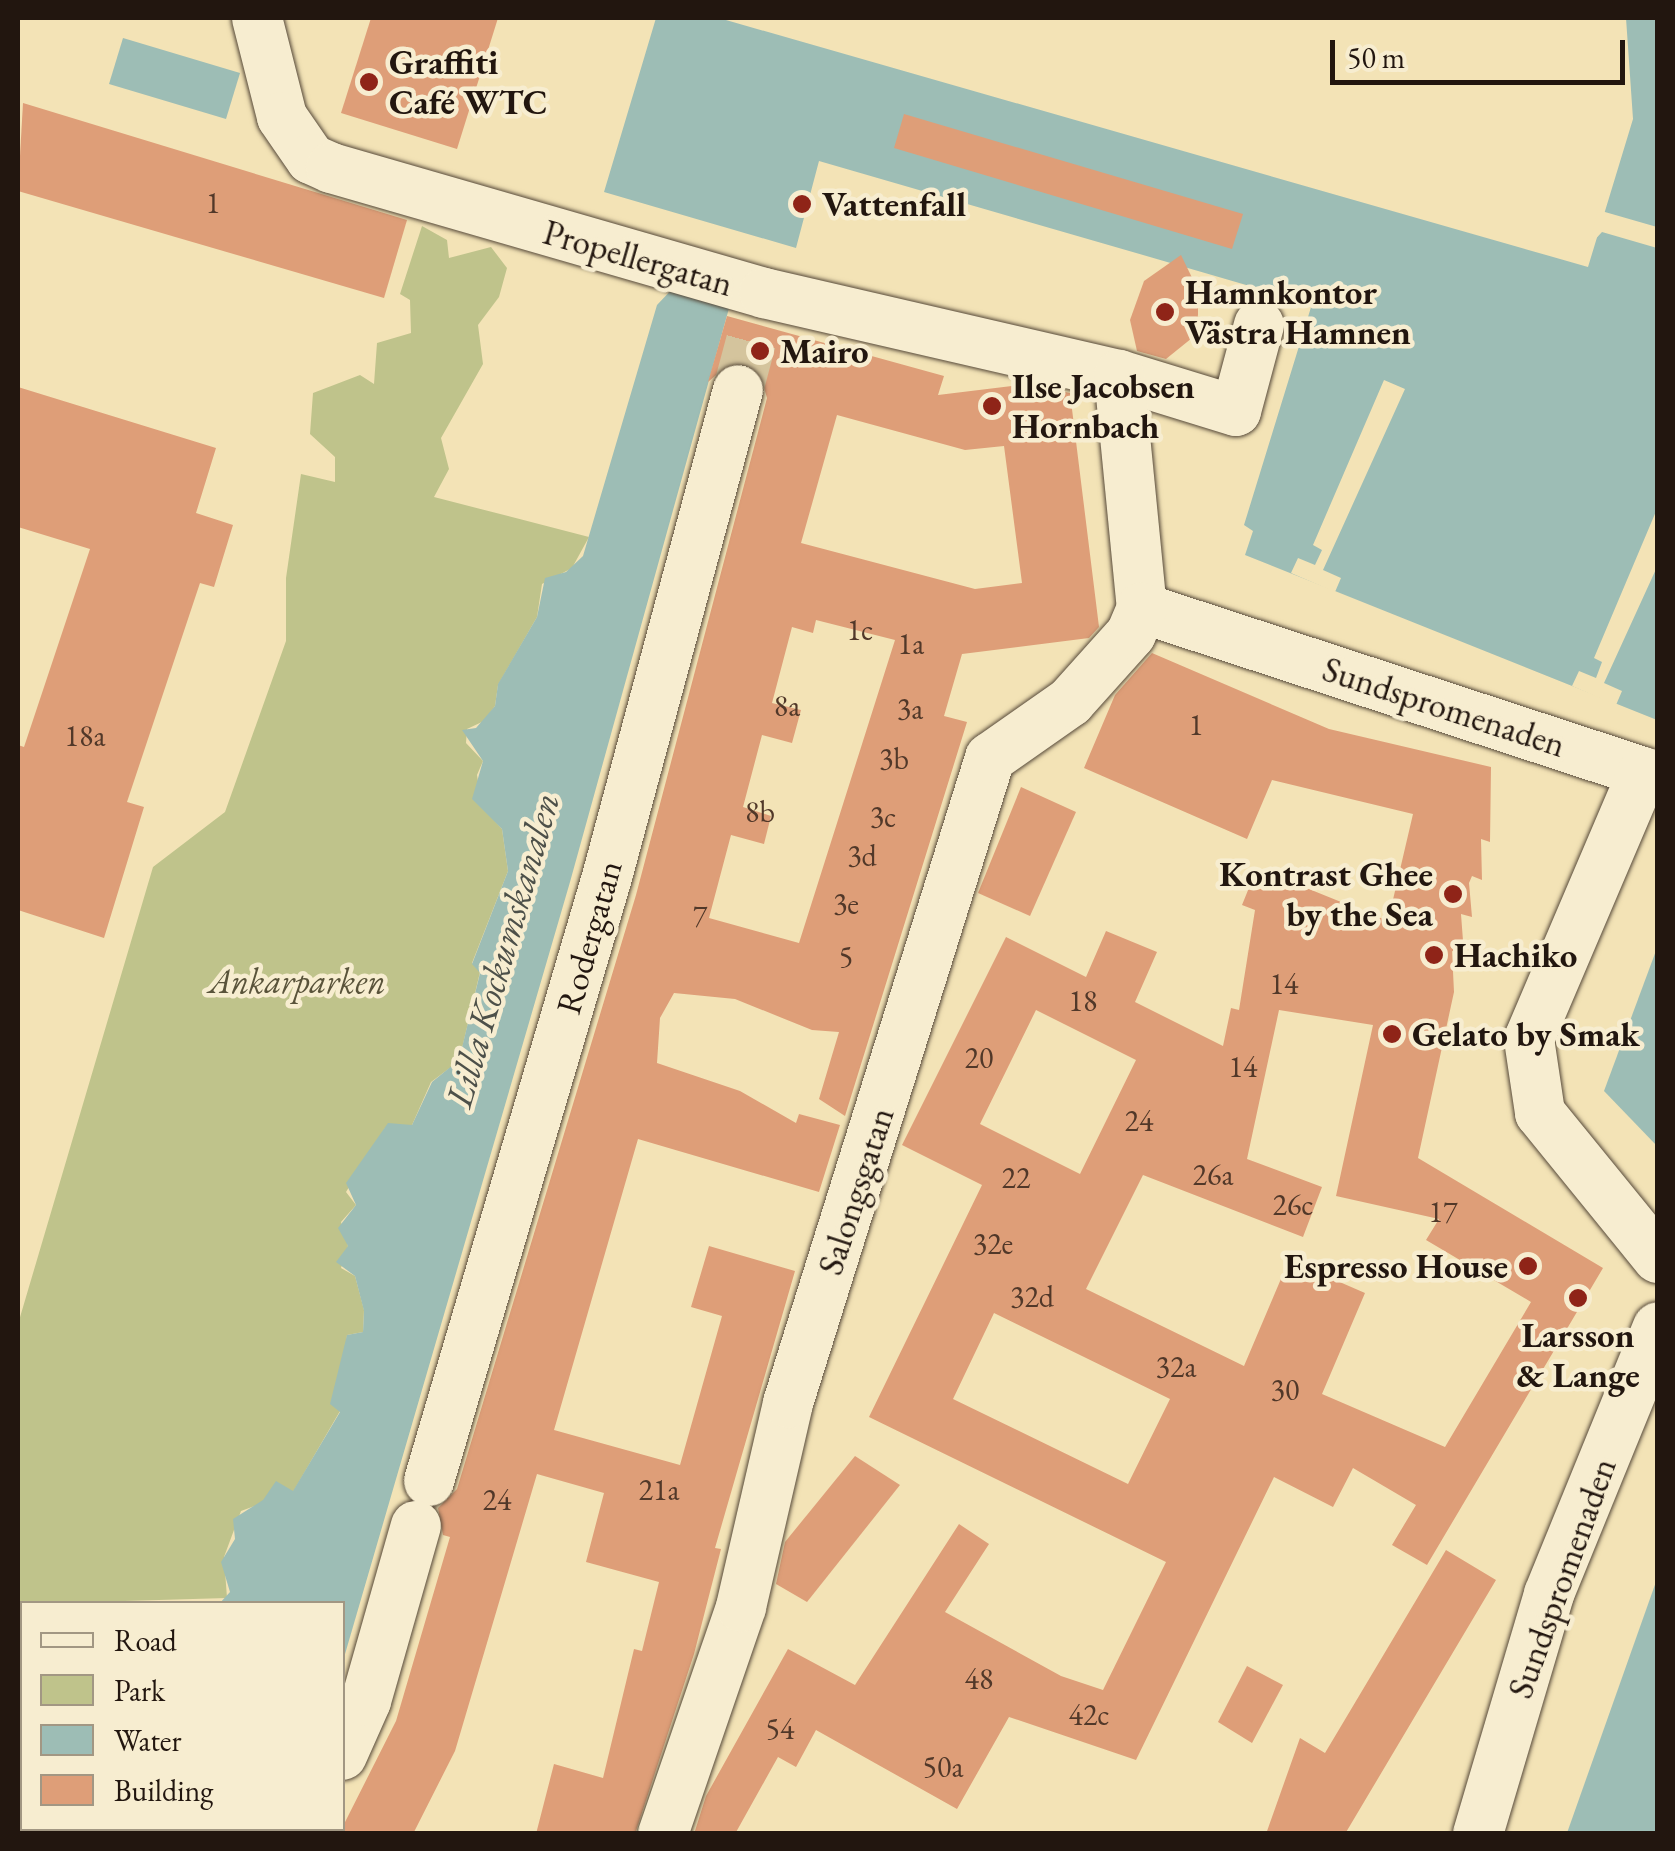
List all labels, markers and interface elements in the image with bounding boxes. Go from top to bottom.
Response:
scale bar [1335,20,1630,82]
text: 50 m [1347,38,1405,77]
place label: Graffiti Café WTC [389,41,547,123]
marker: Graffiti Café WTC [358,71,380,93]
place label: Vattenfall [822,183,966,225]
house number: 1 [206,185,220,221]
marker: Vattenfall [791,193,813,215]
street label: Propellergatan [539,211,737,305]
place label: Hamnkontor Västra Hamnen [1185,271,1411,353]
marker: Hamnkontor Västra Hamnen [1154,301,1176,323]
place label: Mairo [780,330,869,372]
marker: Mairo [749,340,771,362]
place label: Ilse Jacobsen Hornbach [1012,365,1195,447]
marker: Ilse Jacobsen Hornbach [981,395,1003,417]
house number: 1c [847,612,873,648]
house number: 1a [898,626,924,662]
street label: Sundspromenaden [1317,648,1571,766]
house number: 8a [774,688,800,724]
house number: 3a [897,691,923,727]
house number: 1 [1189,707,1203,743]
house number: 18a [65,718,105,754]
house number: 3b [879,741,909,777]
water label: Lilla Kockumskanalen [435,788,569,1112]
house number: 8b [745,794,775,830]
house number: 3c [870,799,896,835]
house number: 3d [847,838,877,874]
place label: Kontrast Ghee by the Sea [1219,853,1433,935]
street label: Rodergatan [547,855,631,1019]
marker: Kontrast Ghee by the Sea [1442,883,1464,905]
house number: 3e [833,886,859,922]
house number: 7 [693,898,707,934]
place label: Hachiko [1454,934,1577,976]
house number: 5 [839,939,853,975]
marker: Hachiko [1423,944,1445,966]
park label: Ankarparken [208,960,386,1002]
house number: 14 [1270,966,1298,1002]
house number: 18 [1069,983,1097,1019]
place label: Gelato by Smak [1412,1013,1640,1055]
marker: Gelato by Smak [1381,1023,1403,1045]
house number: 20 [965,1040,993,1076]
house number: 14 [1229,1049,1257,1085]
street label: Salongsgatan [809,1102,903,1280]
house number: 24 [1125,1103,1153,1139]
house number: 26a [1193,1157,1233,1193]
house number: 22 [1002,1160,1030,1196]
house number: 26c [1272,1187,1314,1223]
house number: 17 [1429,1194,1457,1230]
house number: 32e [973,1226,1013,1262]
place label: Espresso House [1284,1245,1508,1287]
marker: Espresso House [1517,1255,1539,1277]
house number: 32d [1010,1279,1054,1315]
marker: Larsson & Lange [1567,1287,1589,1309]
place label: Larsson & Lange [1516,1314,1640,1396]
house number: 32a [1156,1349,1196,1385]
house number: 30 [1271,1372,1299,1408]
street label: Sundspromenaden [1499,1452,1625,1704]
house number: 21a [639,1472,679,1508]
house number: 24 [483,1482,511,1518]
legend [20,1601,345,1831]
text: Road [114,1621,177,1660]
house number: 48 [965,1661,993,1697]
text: Park [114,1671,165,1710]
house number: 42c [1068,1697,1110,1733]
house number: 54 [766,1711,794,1747]
text: Water [114,1721,182,1760]
house number: 50a [923,1749,963,1785]
text: Building [114,1771,213,1810]

